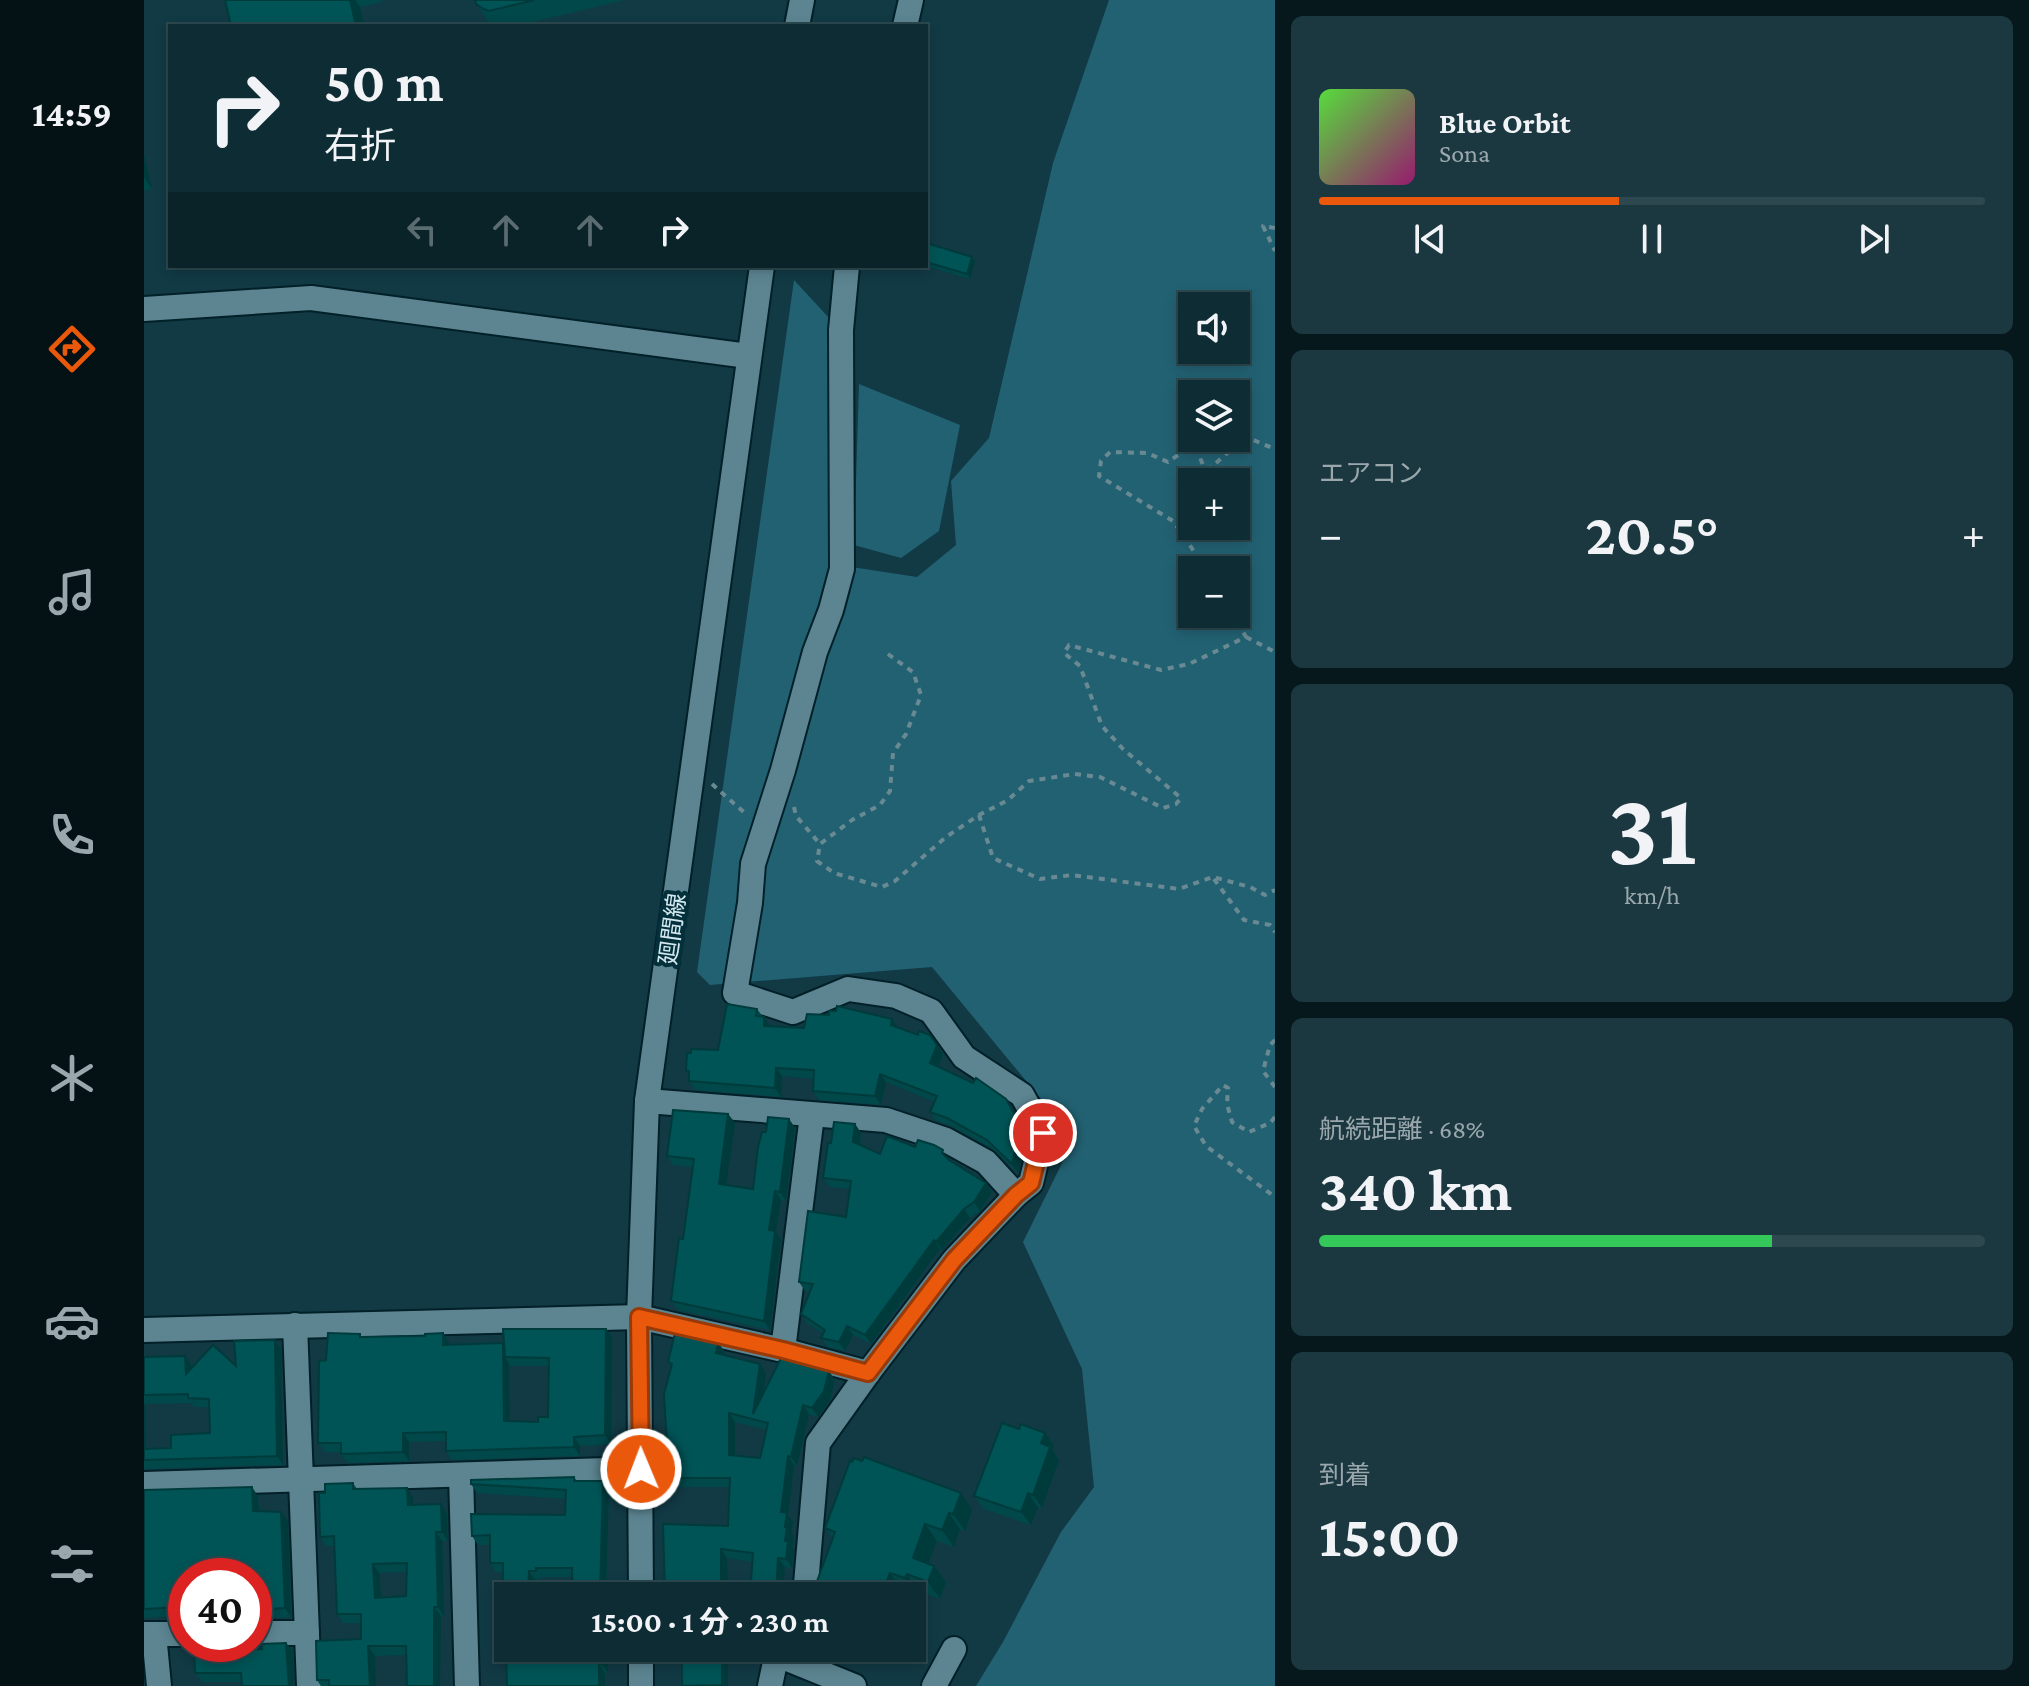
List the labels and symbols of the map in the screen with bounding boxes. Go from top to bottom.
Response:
street label: 廻間線 [654,891,690,967]
pin [1009,1099,1077,1167]
position arrow [599,1427,683,1511]
speed limit sign: 40 [168,1558,272,1662]

